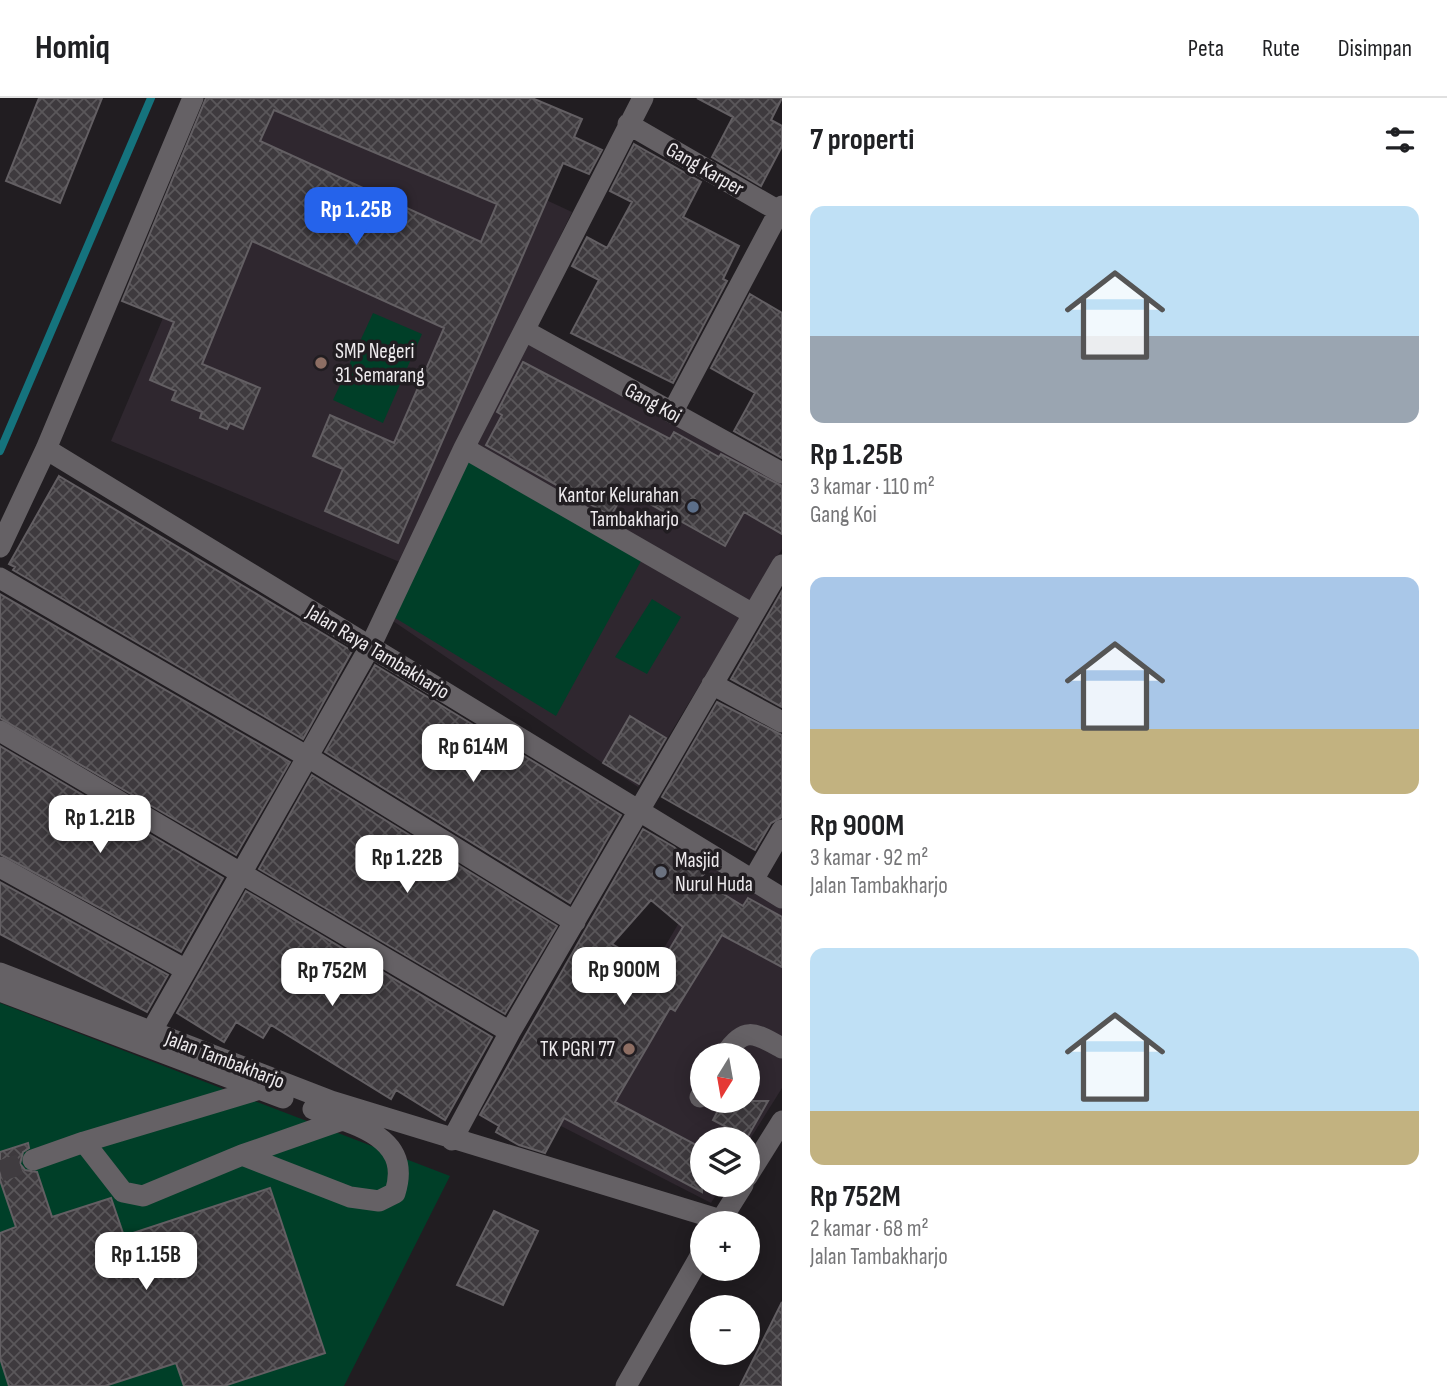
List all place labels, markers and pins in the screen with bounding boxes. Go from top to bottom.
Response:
pin: Rp 1.25B [284,188,428,247]
place label: SMP Negeri 31 Semarang [335,339,425,388]
marker: SMP Negeri 31 Semarang [313,355,329,371]
place label: Kantor Kelurahan Tambakharjo [558,483,679,532]
marker: Kantor Kelurahan Tambakharjo [685,499,701,515]
pin: Rp 614M [408,724,538,784]
pin: Rp 1.21B [28,796,172,855]
pin: Rp 1.22B [335,836,479,895]
place label: Masjid Nurul Huda [675,848,753,897]
marker: Masjid Nurul Huda [653,864,669,880]
pin: Rp 752M [267,948,397,1008]
pin: Rp 900M [559,948,689,1007]
place label: TK PGRI 77 [540,1037,616,1062]
marker: TK PGRI 77 [621,1041,637,1057]
pin: Rp 1.15B [74,1232,218,1292]

